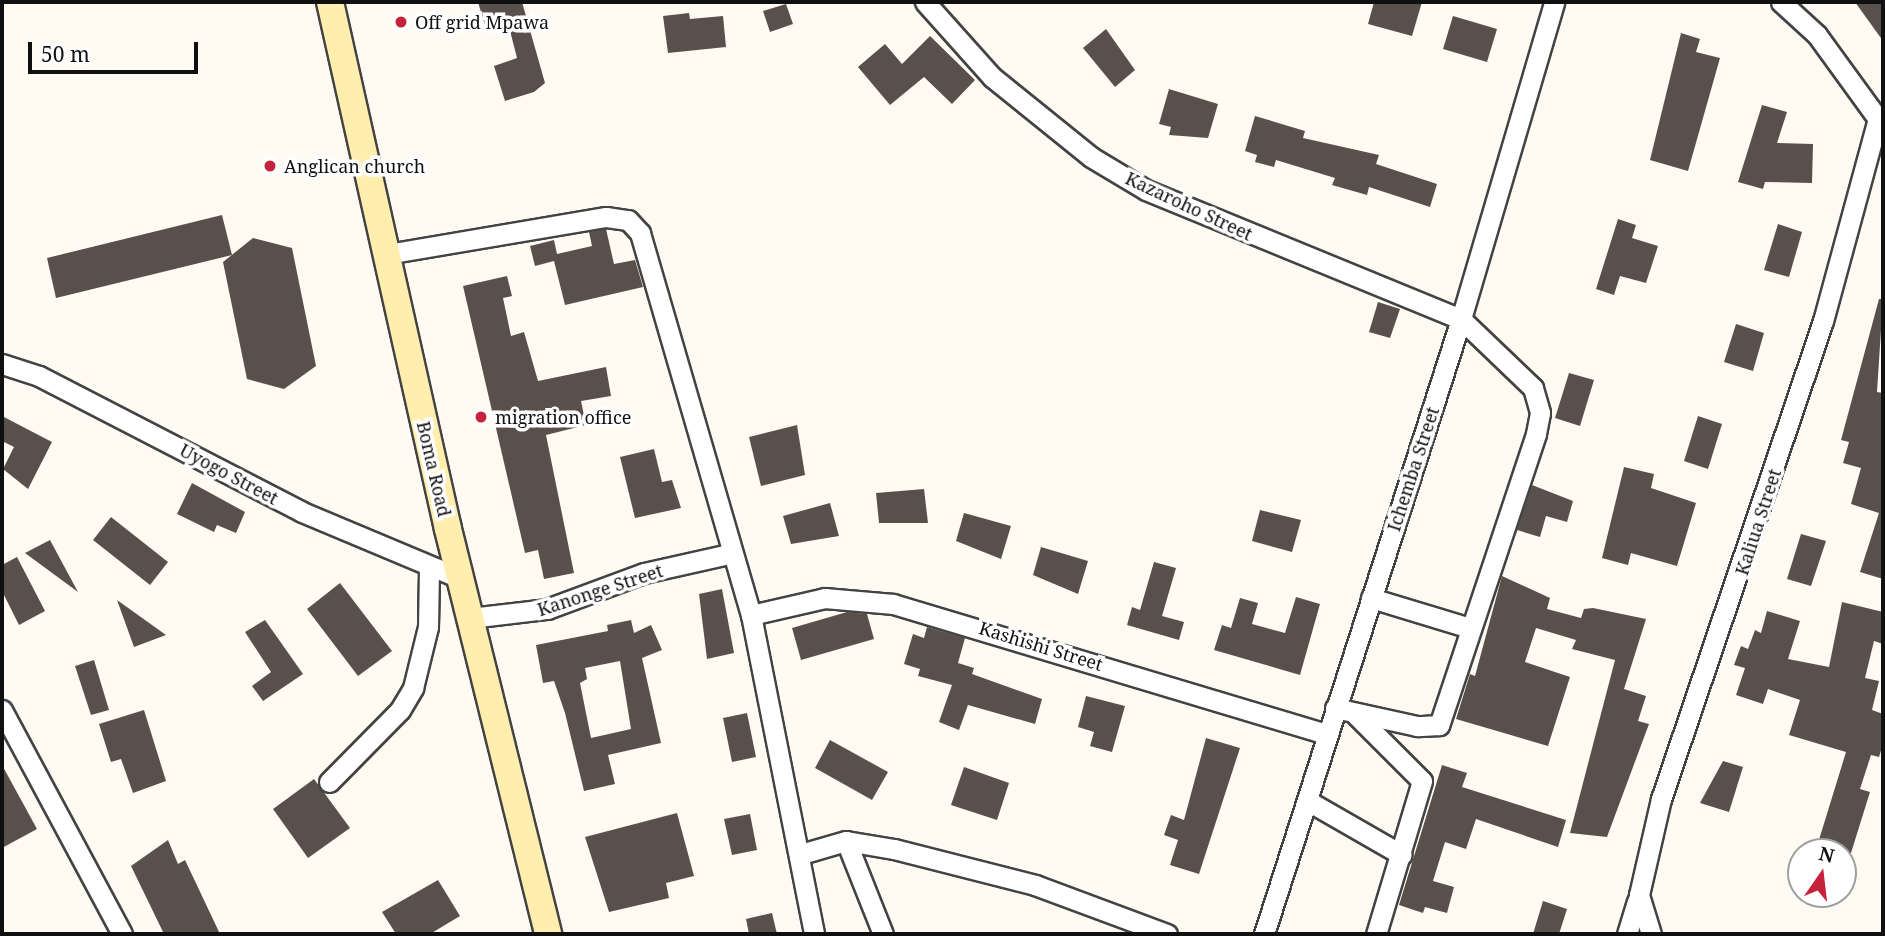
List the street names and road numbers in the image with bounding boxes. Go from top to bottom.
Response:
street label: Kazaroho Street [1122,167,1256,245]
street label: Ichemba Street [1383,404,1443,534]
street label: Boma Road [413,419,455,519]
street label: Uyogo Street [176,439,282,509]
street label: Kaliua Street [1731,466,1785,578]
street label: Kanonge Street [535,560,665,620]
street label: Kashishi Street [977,617,1105,675]

